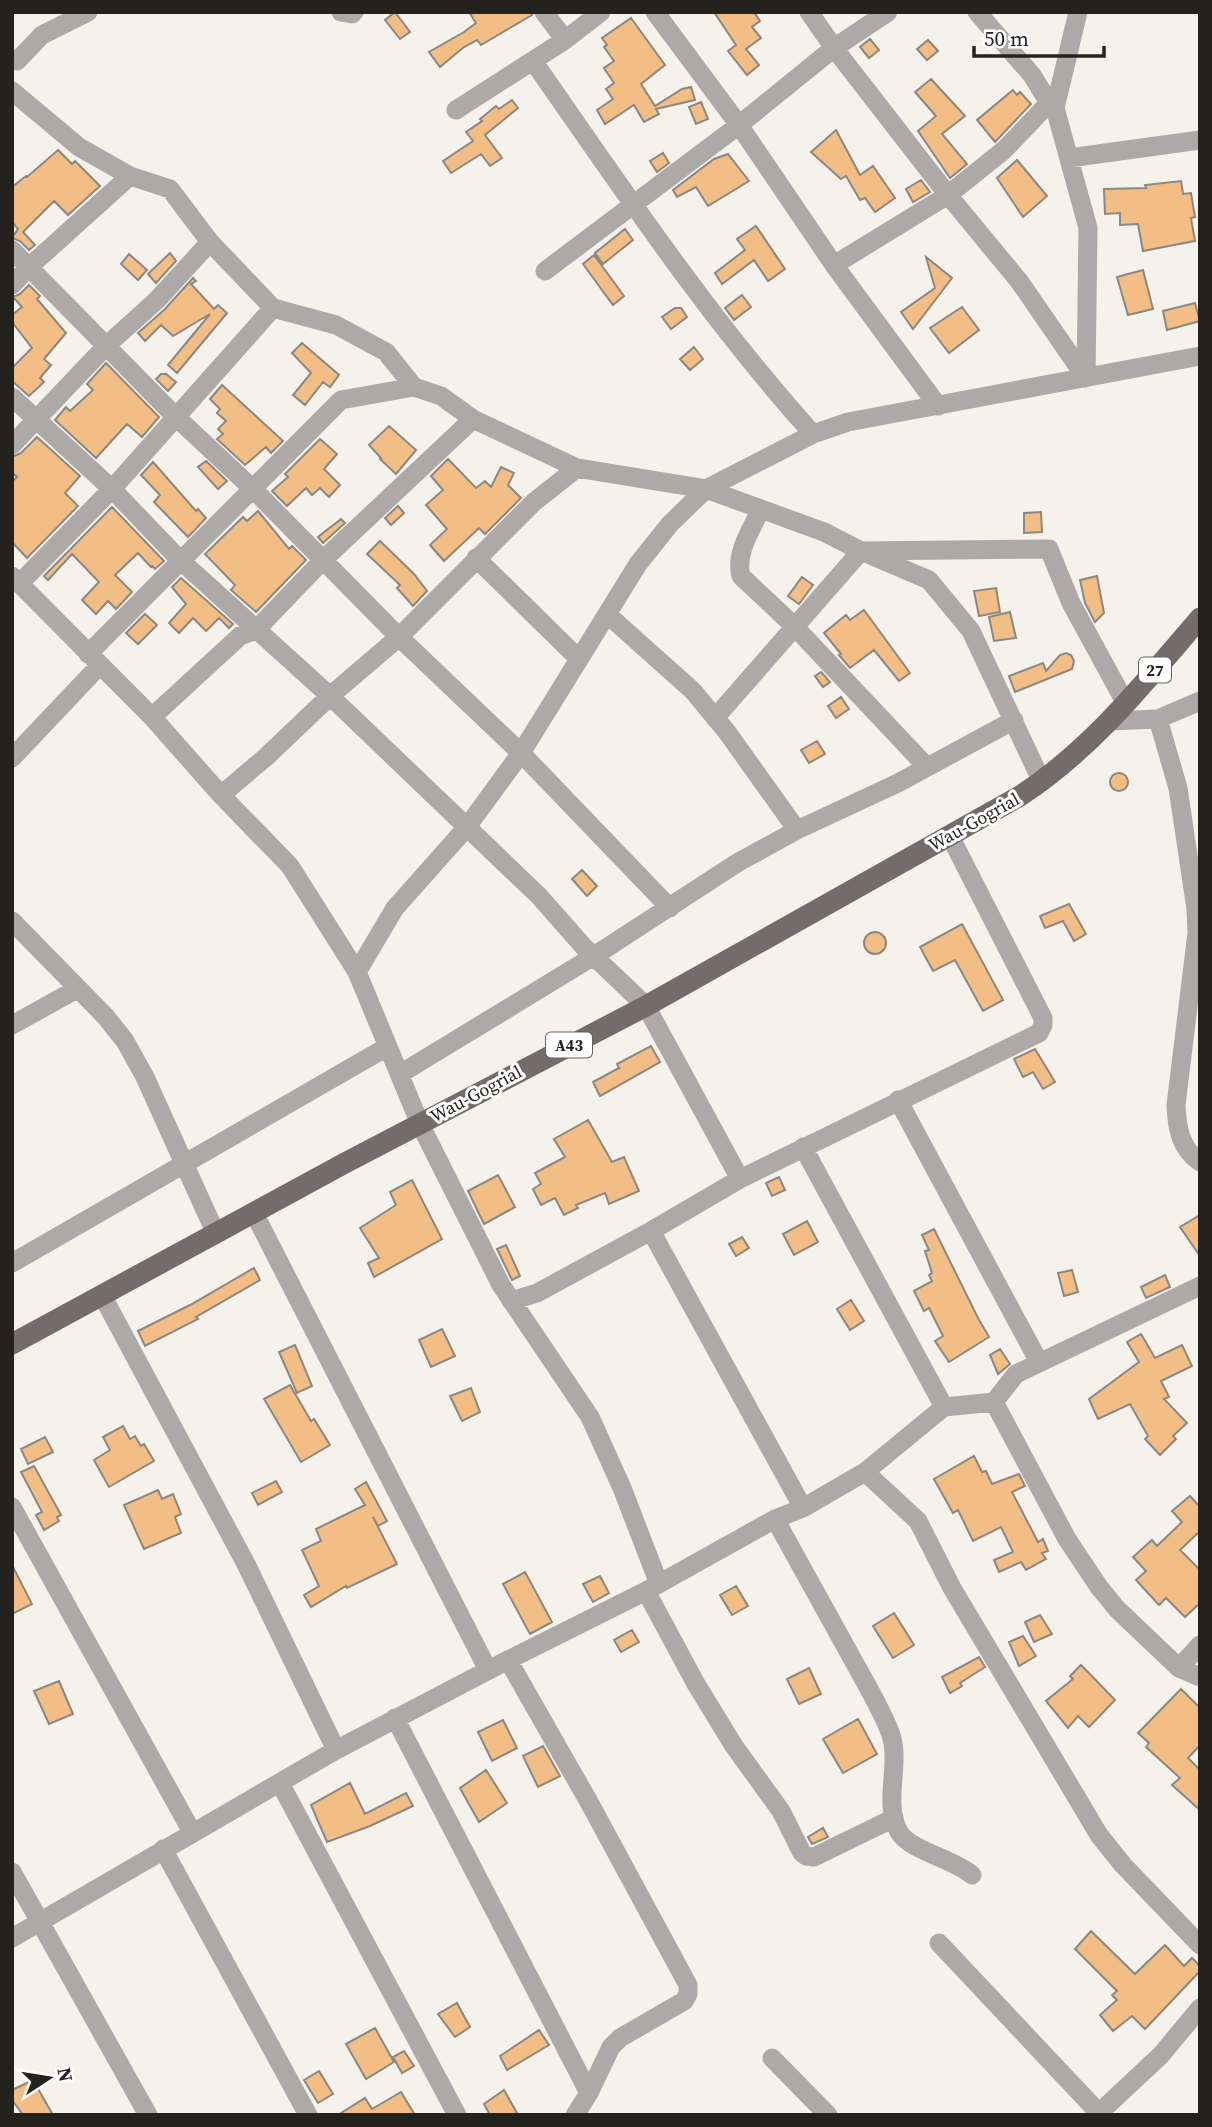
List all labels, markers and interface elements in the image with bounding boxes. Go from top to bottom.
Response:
scale bar [974,14,1104,58]
text: 50 m [984,24,1029,53]
road number: 27 [1139,657,1171,682]
street label: Wau-Gogrial [924,786,1024,857]
road number: A43 [546,1032,592,1058]
street label: Wau-Gogrial [426,1059,526,1128]
north arrow [14,2043,84,2113]
text: N [51,2065,80,2084]

